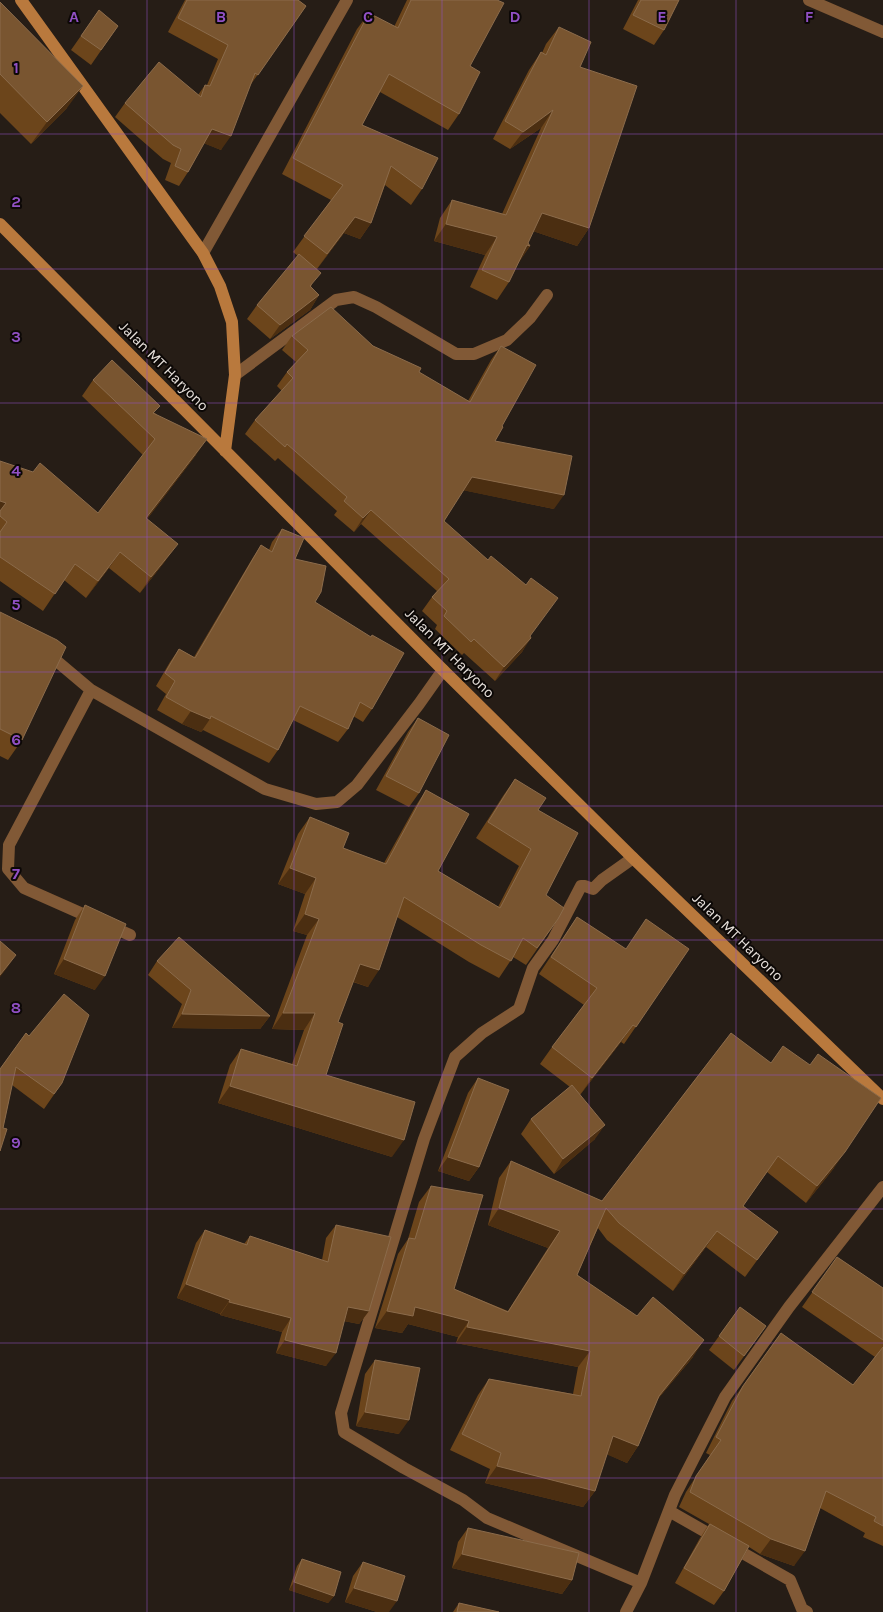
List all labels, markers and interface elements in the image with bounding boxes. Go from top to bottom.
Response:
text: A [69,7,79,26]
text: B [216,7,226,26]
text: C [363,7,373,26]
text: D [510,7,521,26]
text: E [657,7,667,26]
text: F [805,7,814,26]
text: 1 [13,58,19,77]
text: 2 [11,192,21,211]
street label: Jalan MT Haryono [115,317,213,415]
text: 3 [11,327,21,346]
text: 4 [11,461,21,480]
text: 5 [11,595,21,614]
street label: Jalan MT Haryono [401,604,499,702]
text: 6 [11,730,21,749]
text: 7 [12,864,20,883]
street label: Jalan MT Haryono [689,889,787,985]
text: 8 [11,998,21,1017]
text: 9 [11,1133,21,1152]

